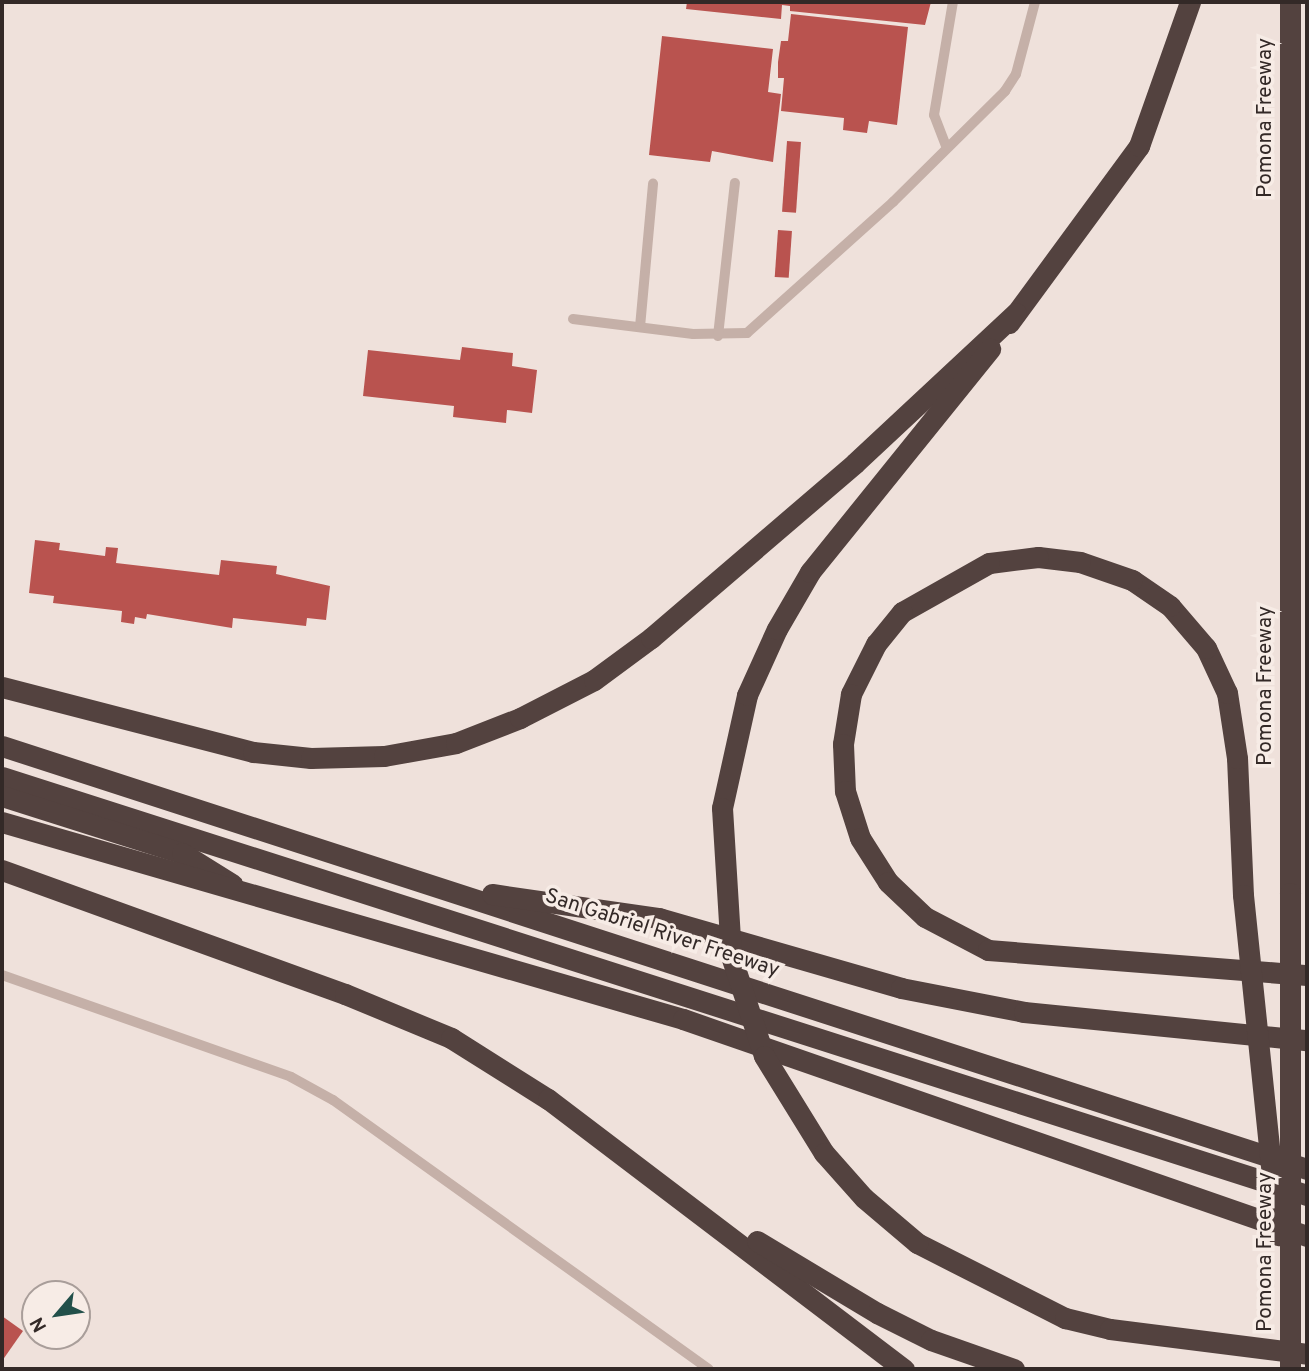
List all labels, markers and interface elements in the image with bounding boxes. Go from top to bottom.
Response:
street label: Pomona Freeway [1253,38,1279,198]
street label: Pomona Freeway [1253,606,1279,766]
street label: San Gabriel River Freeway [542,884,782,984]
street label: Pomona Freeway [1253,1172,1279,1332]
north arrow [21,1280,91,1350]
text: N [26,1312,53,1336]

